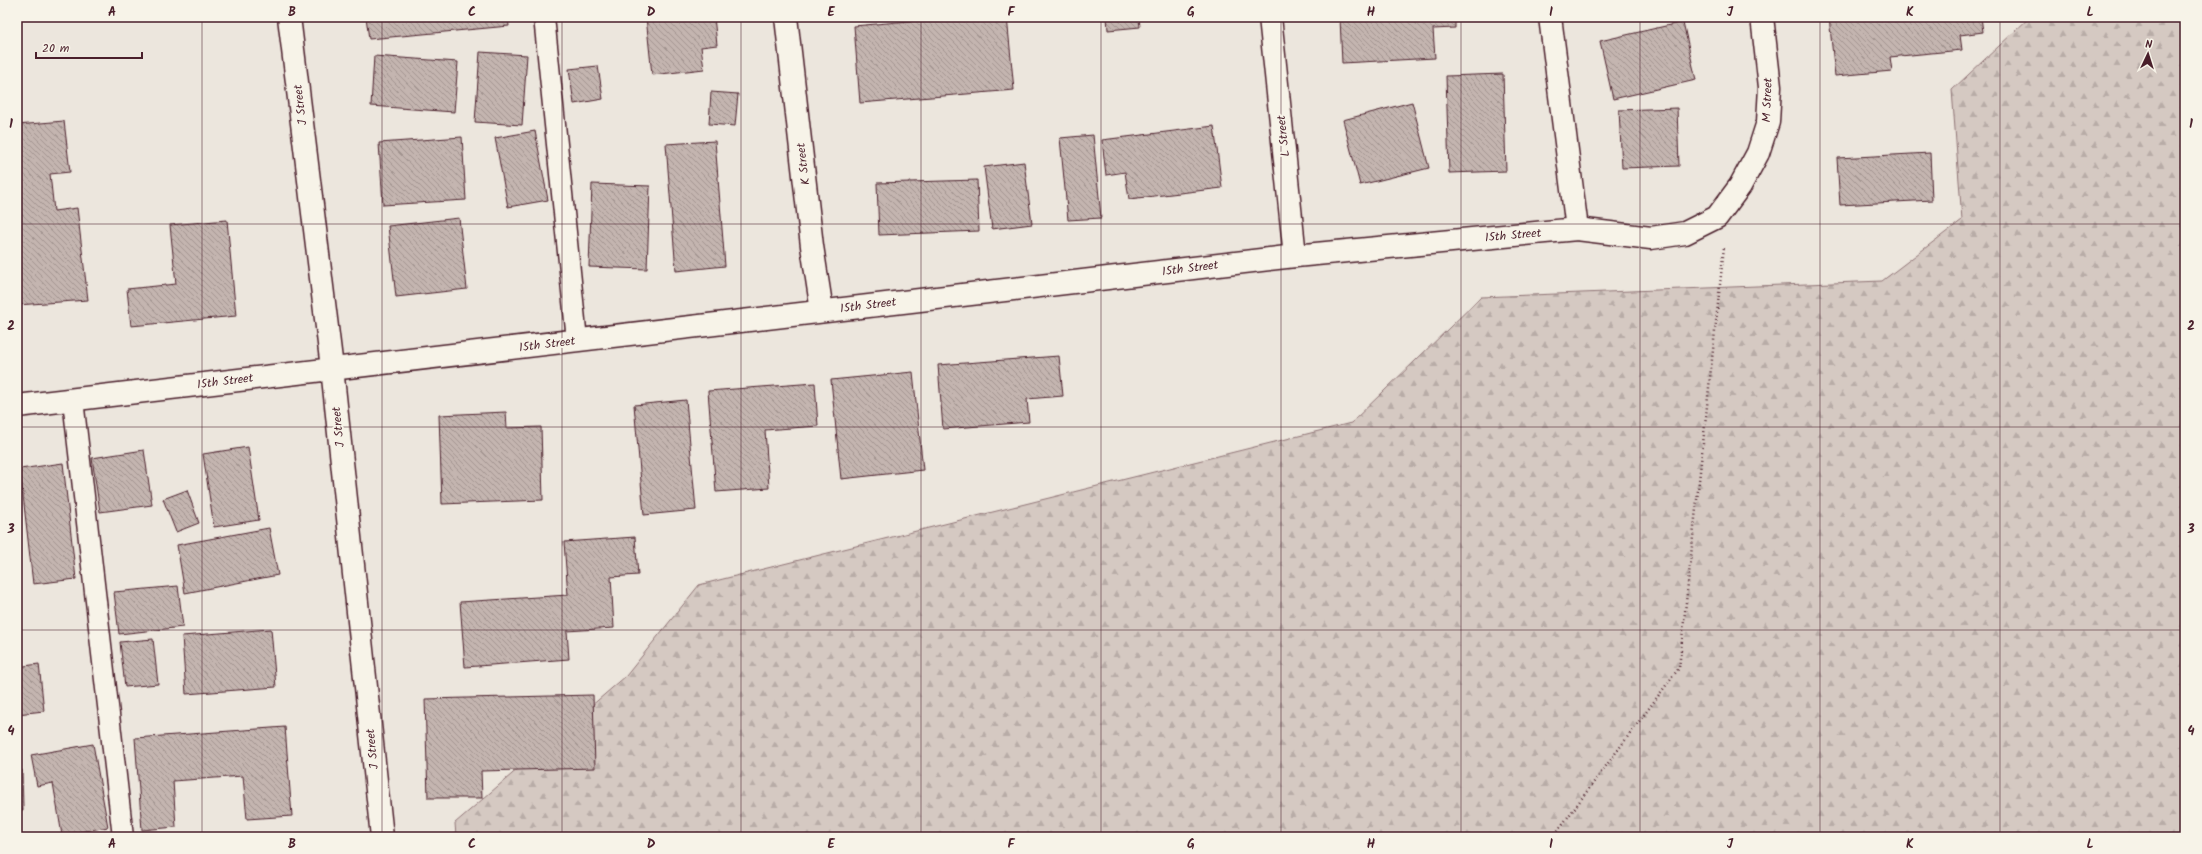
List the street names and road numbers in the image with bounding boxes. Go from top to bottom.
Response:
street label: M Street [1757,77,1778,123]
street label: J Street [289,83,312,126]
street label: L Street [1272,114,1295,158]
street label: K Street [791,141,816,186]
street label: 15th Street [1484,224,1542,247]
street label: 15th Street [1161,256,1220,281]
street label: 15th Street [839,293,898,318]
street label: 15th Street [518,332,577,357]
street label: 15th Street [196,369,255,394]
street label: J Street [327,405,350,448]
street label: J Street [361,727,384,770]

